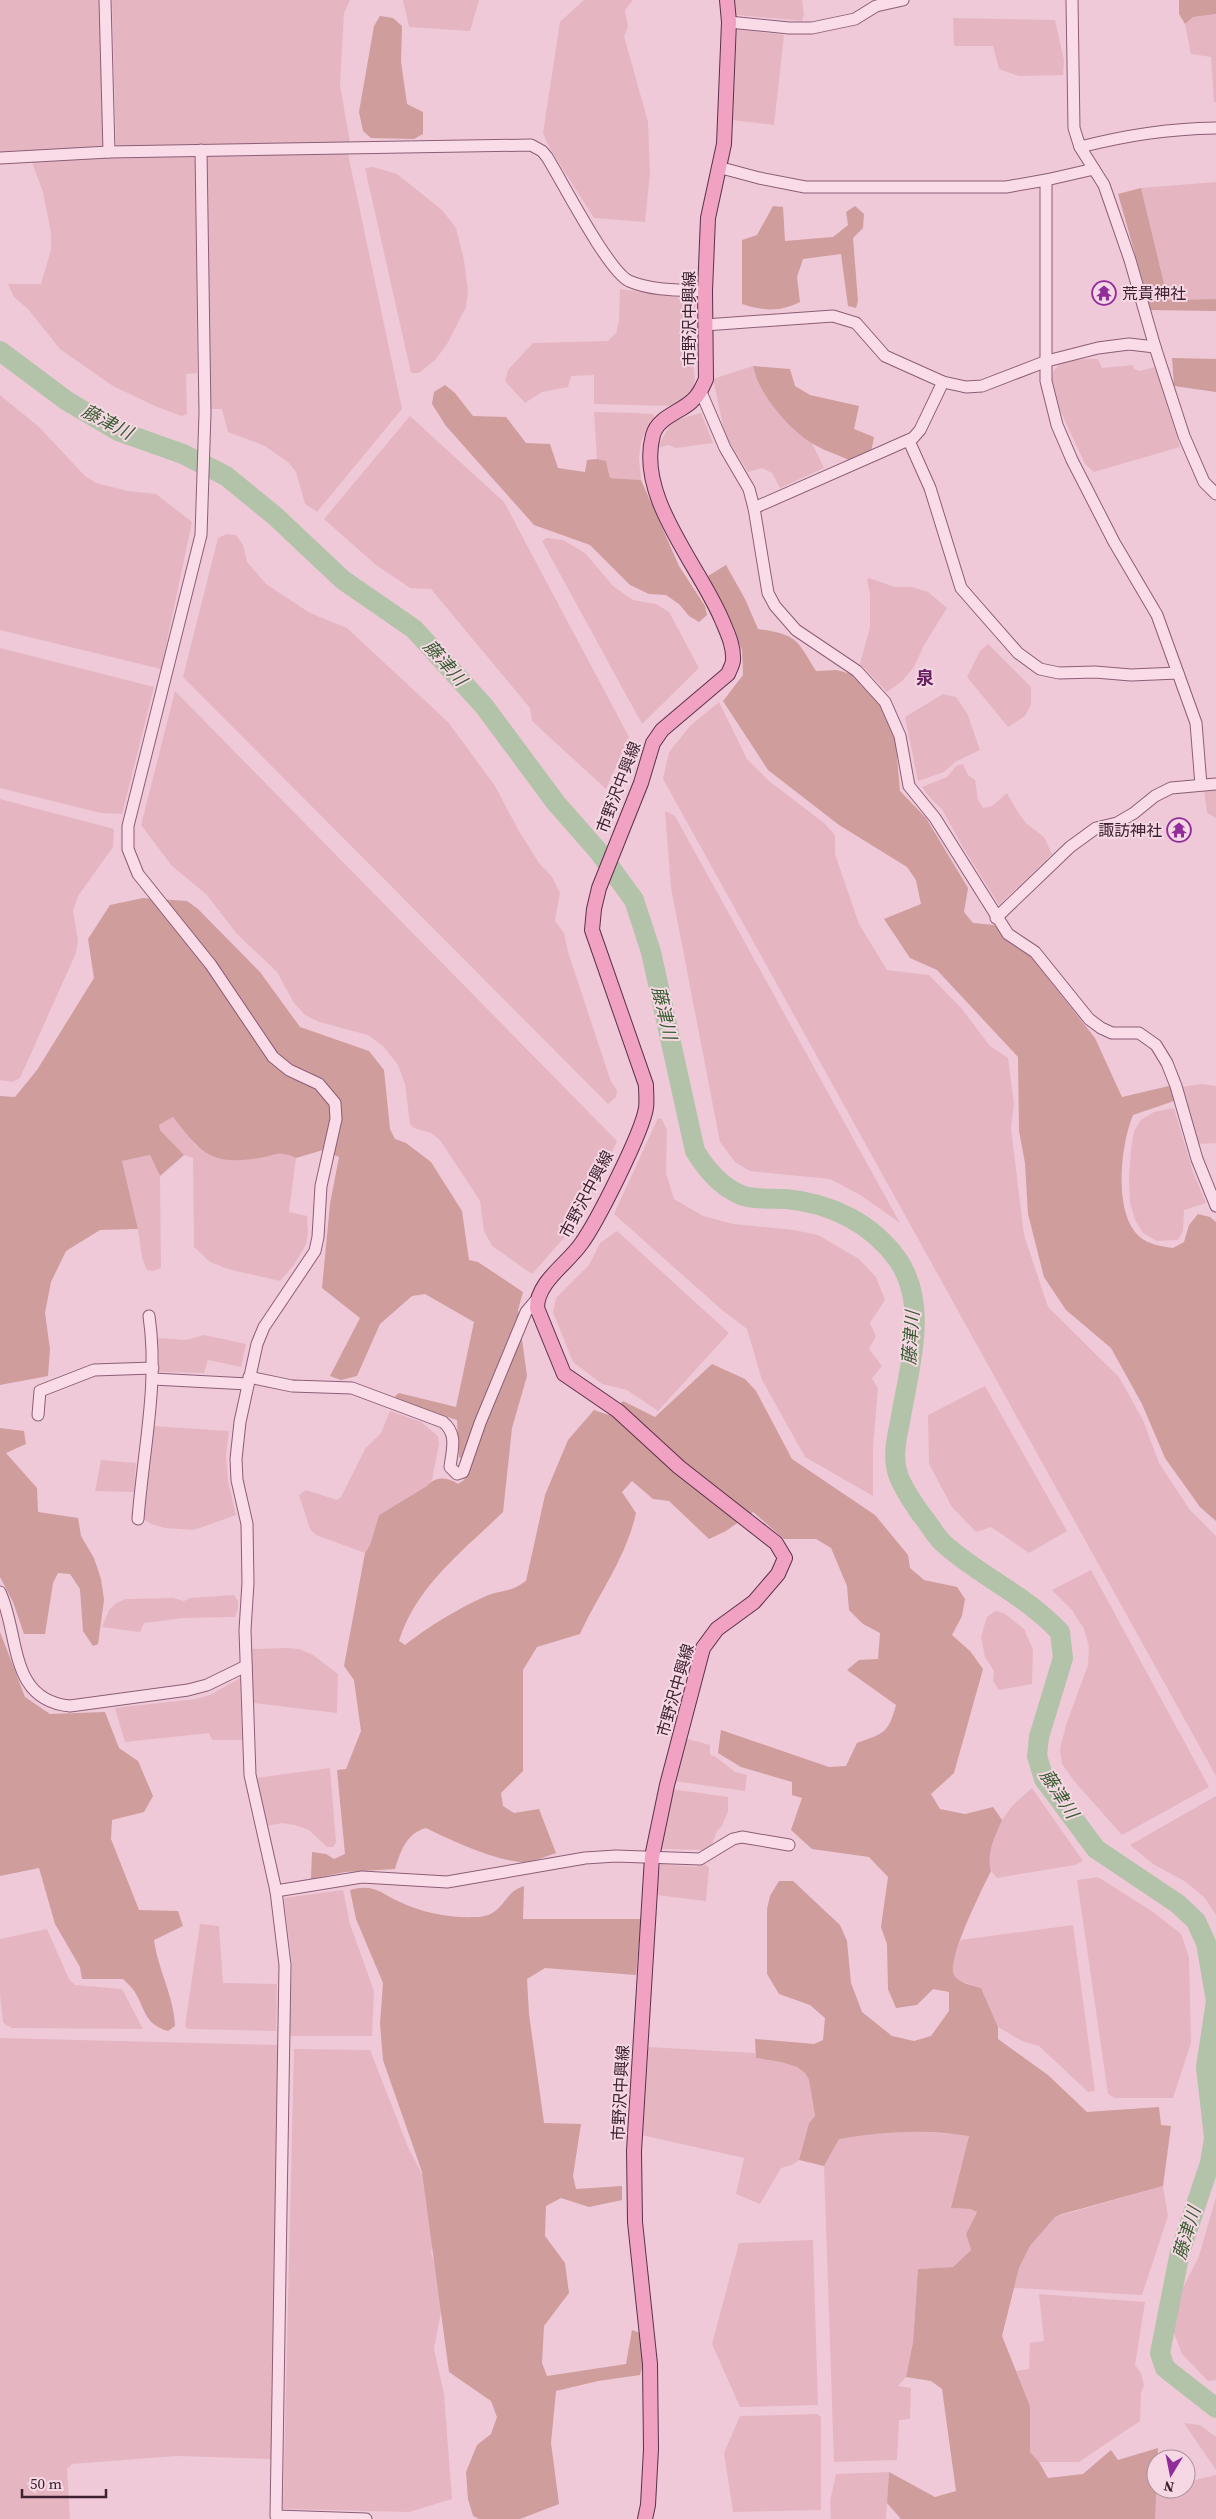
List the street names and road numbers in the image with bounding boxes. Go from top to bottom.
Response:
street label: 市野沢中興線 [678,271,700,367]
street label: 市野沢中興線 [591,738,645,836]
street label: 市野沢中興線 [554,1146,618,1242]
street label: 市野沢中興線 [651,1641,699,1739]
street label: 市野沢中興線 [607,2044,633,2142]

